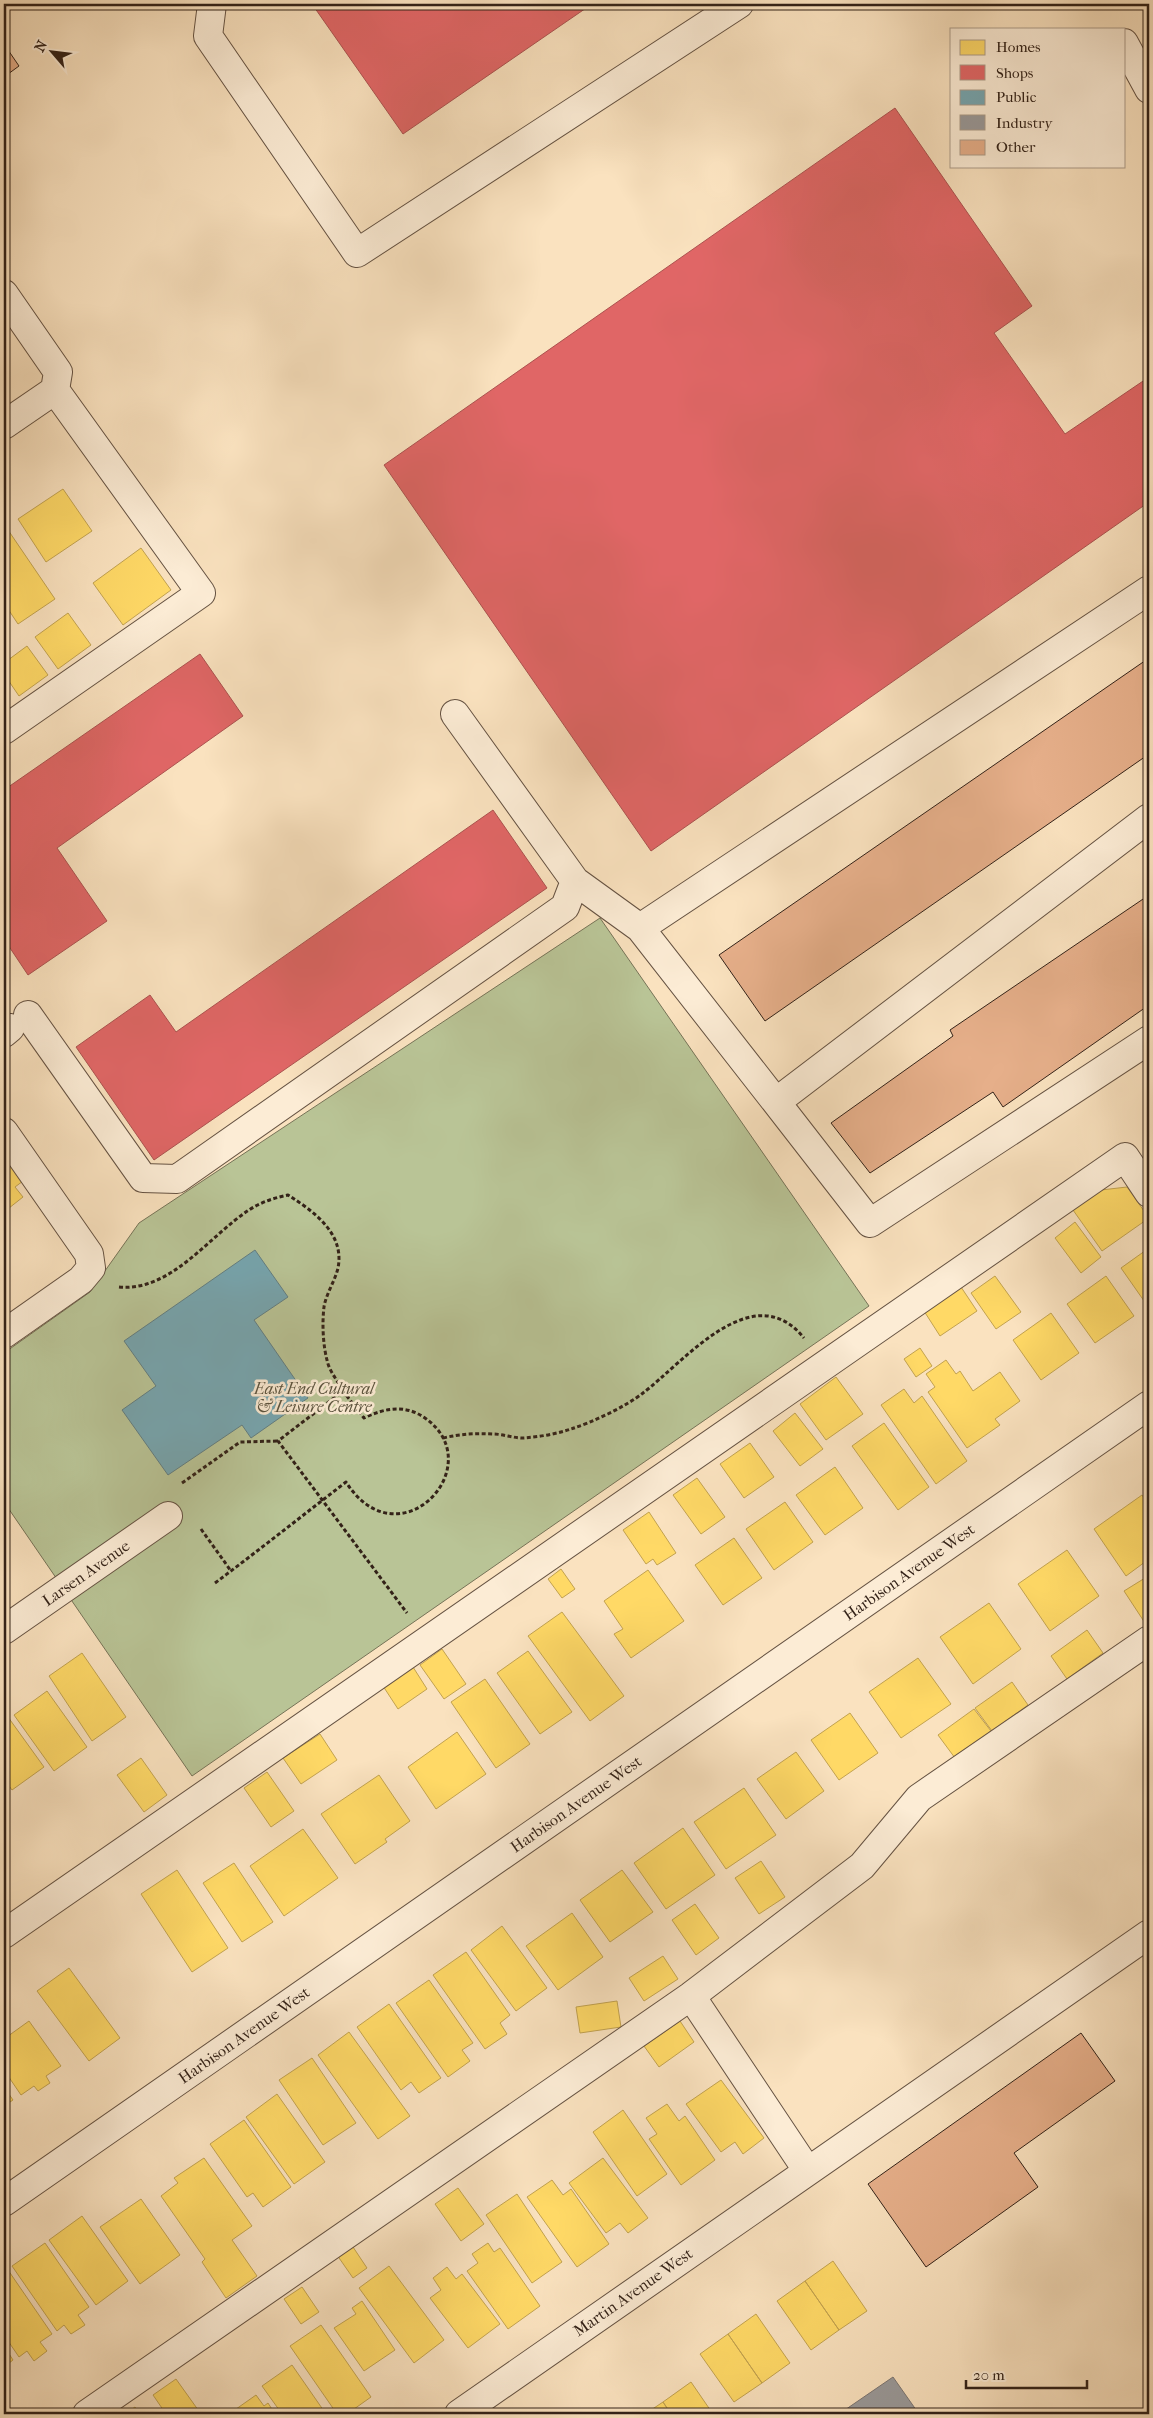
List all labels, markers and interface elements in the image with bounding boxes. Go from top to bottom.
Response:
north arrow [28,28,78,78]
legend [950,28,1126,168]
text: N [31,37,51,55]
text: Homes [996,38,1041,56]
text: Shops [996,64,1034,82]
text: Public [996,88,1037,106]
text: Industry [996,114,1053,132]
text: Other [996,138,1036,156]
park label: East End Cultural & Leisure Centre [253,1379,376,1416]
street label: Harbison Avenue West [840,1519,978,1624]
street label: Larsen Avenue [39,1536,133,1610]
street label: Harbison Avenue West [507,1751,645,1856]
street label: Harbison Avenue West [175,1982,313,2087]
street label: Martin Avenue West [570,2244,697,2340]
scale bar [966,2358,1087,2390]
text: 20 m [973,2366,1005,2384]

